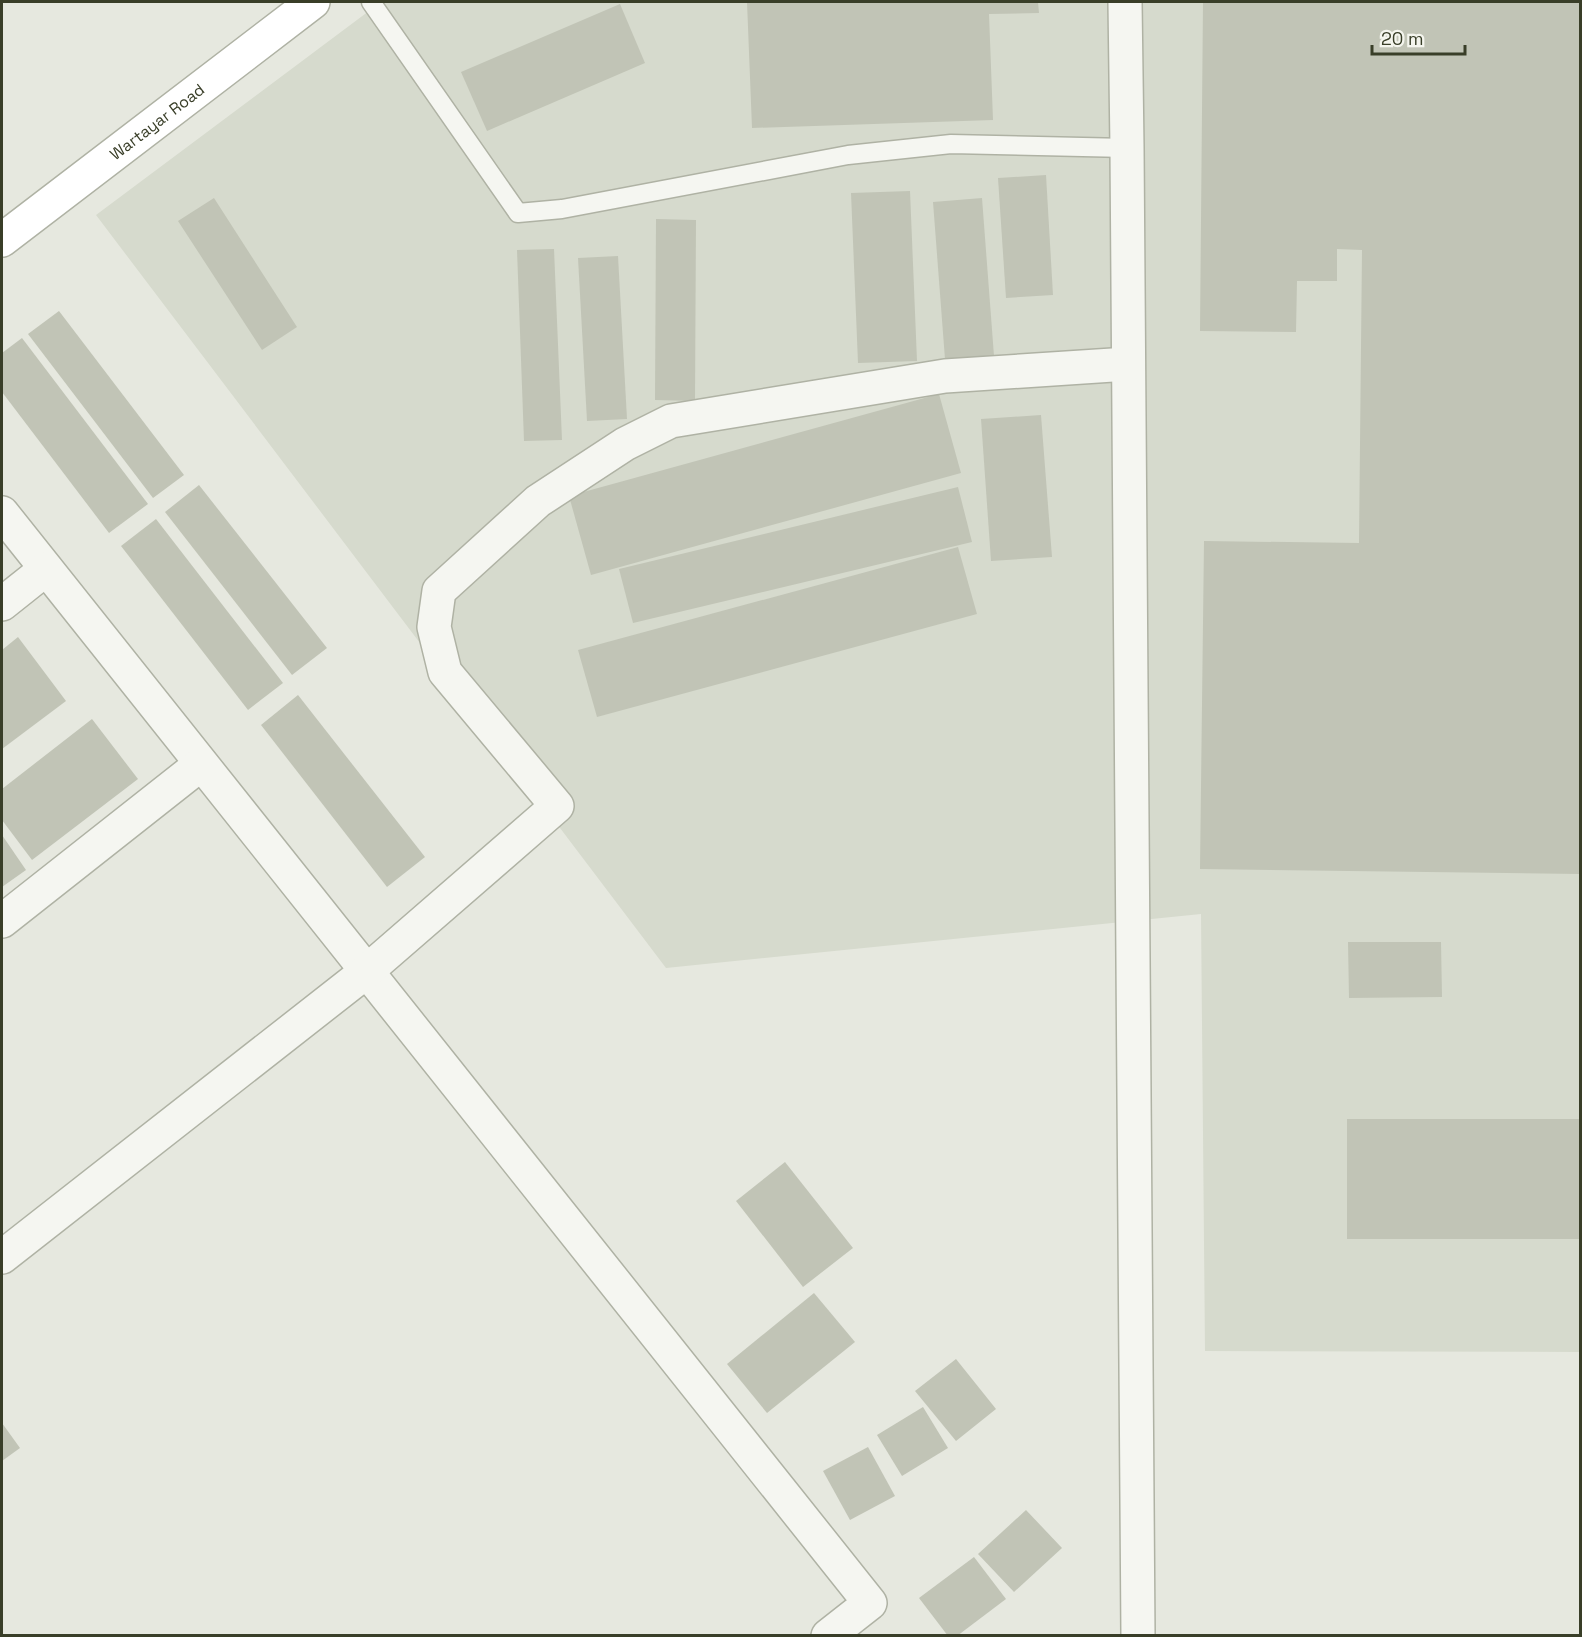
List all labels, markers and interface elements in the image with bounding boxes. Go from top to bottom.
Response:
scale bar [1372,18,1465,56]
text: 20 m [1381,27,1424,50]
street label: Wartayar Road [105,79,208,164]

